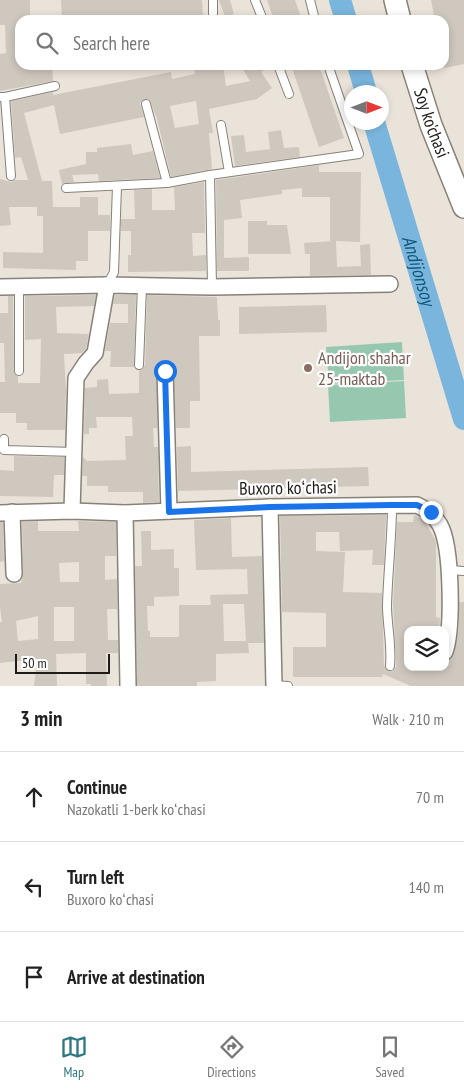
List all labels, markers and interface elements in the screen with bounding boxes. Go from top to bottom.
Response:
search box [15,15,449,70]
icon: search [33,29,61,57]
text: Search here [73,31,150,55]
north arrow [344,85,389,130]
street label: Soy ko'chasi [409,85,455,161]
water label: Andijonsoy [397,232,442,311]
place label: Andijon shahar 25-maktab [318,346,411,390]
route start [154,360,177,383]
marker: Andijon shahar 25-maktab [302,362,314,374]
street label: Buxoro koʻchasi [239,475,337,500]
route end [420,501,443,524]
map controls [404,626,449,671]
button: layers [404,626,449,671]
scale bar [15,651,110,674]
text: 50 m [22,654,47,672]
text: 3 min [20,705,62,732]
text: Walk · 210 m [372,709,444,729]
text: Continue [67,775,127,799]
icon: ahead [20,783,48,811]
text: 70 m [416,787,444,807]
text: Nazokatli 1-berk koʻchasi [67,799,206,819]
text: Turn left [67,865,124,889]
icon: left [20,873,48,901]
text: 140 m [409,877,444,897]
text: Buxoro koʻchasi [67,889,154,909]
icon: arrive [20,963,48,991]
text: Arrive at destination [67,965,205,989]
tab: Map [60,1033,88,1081]
tab: Directions [207,1033,256,1081]
tab: Saved [375,1033,404,1081]

